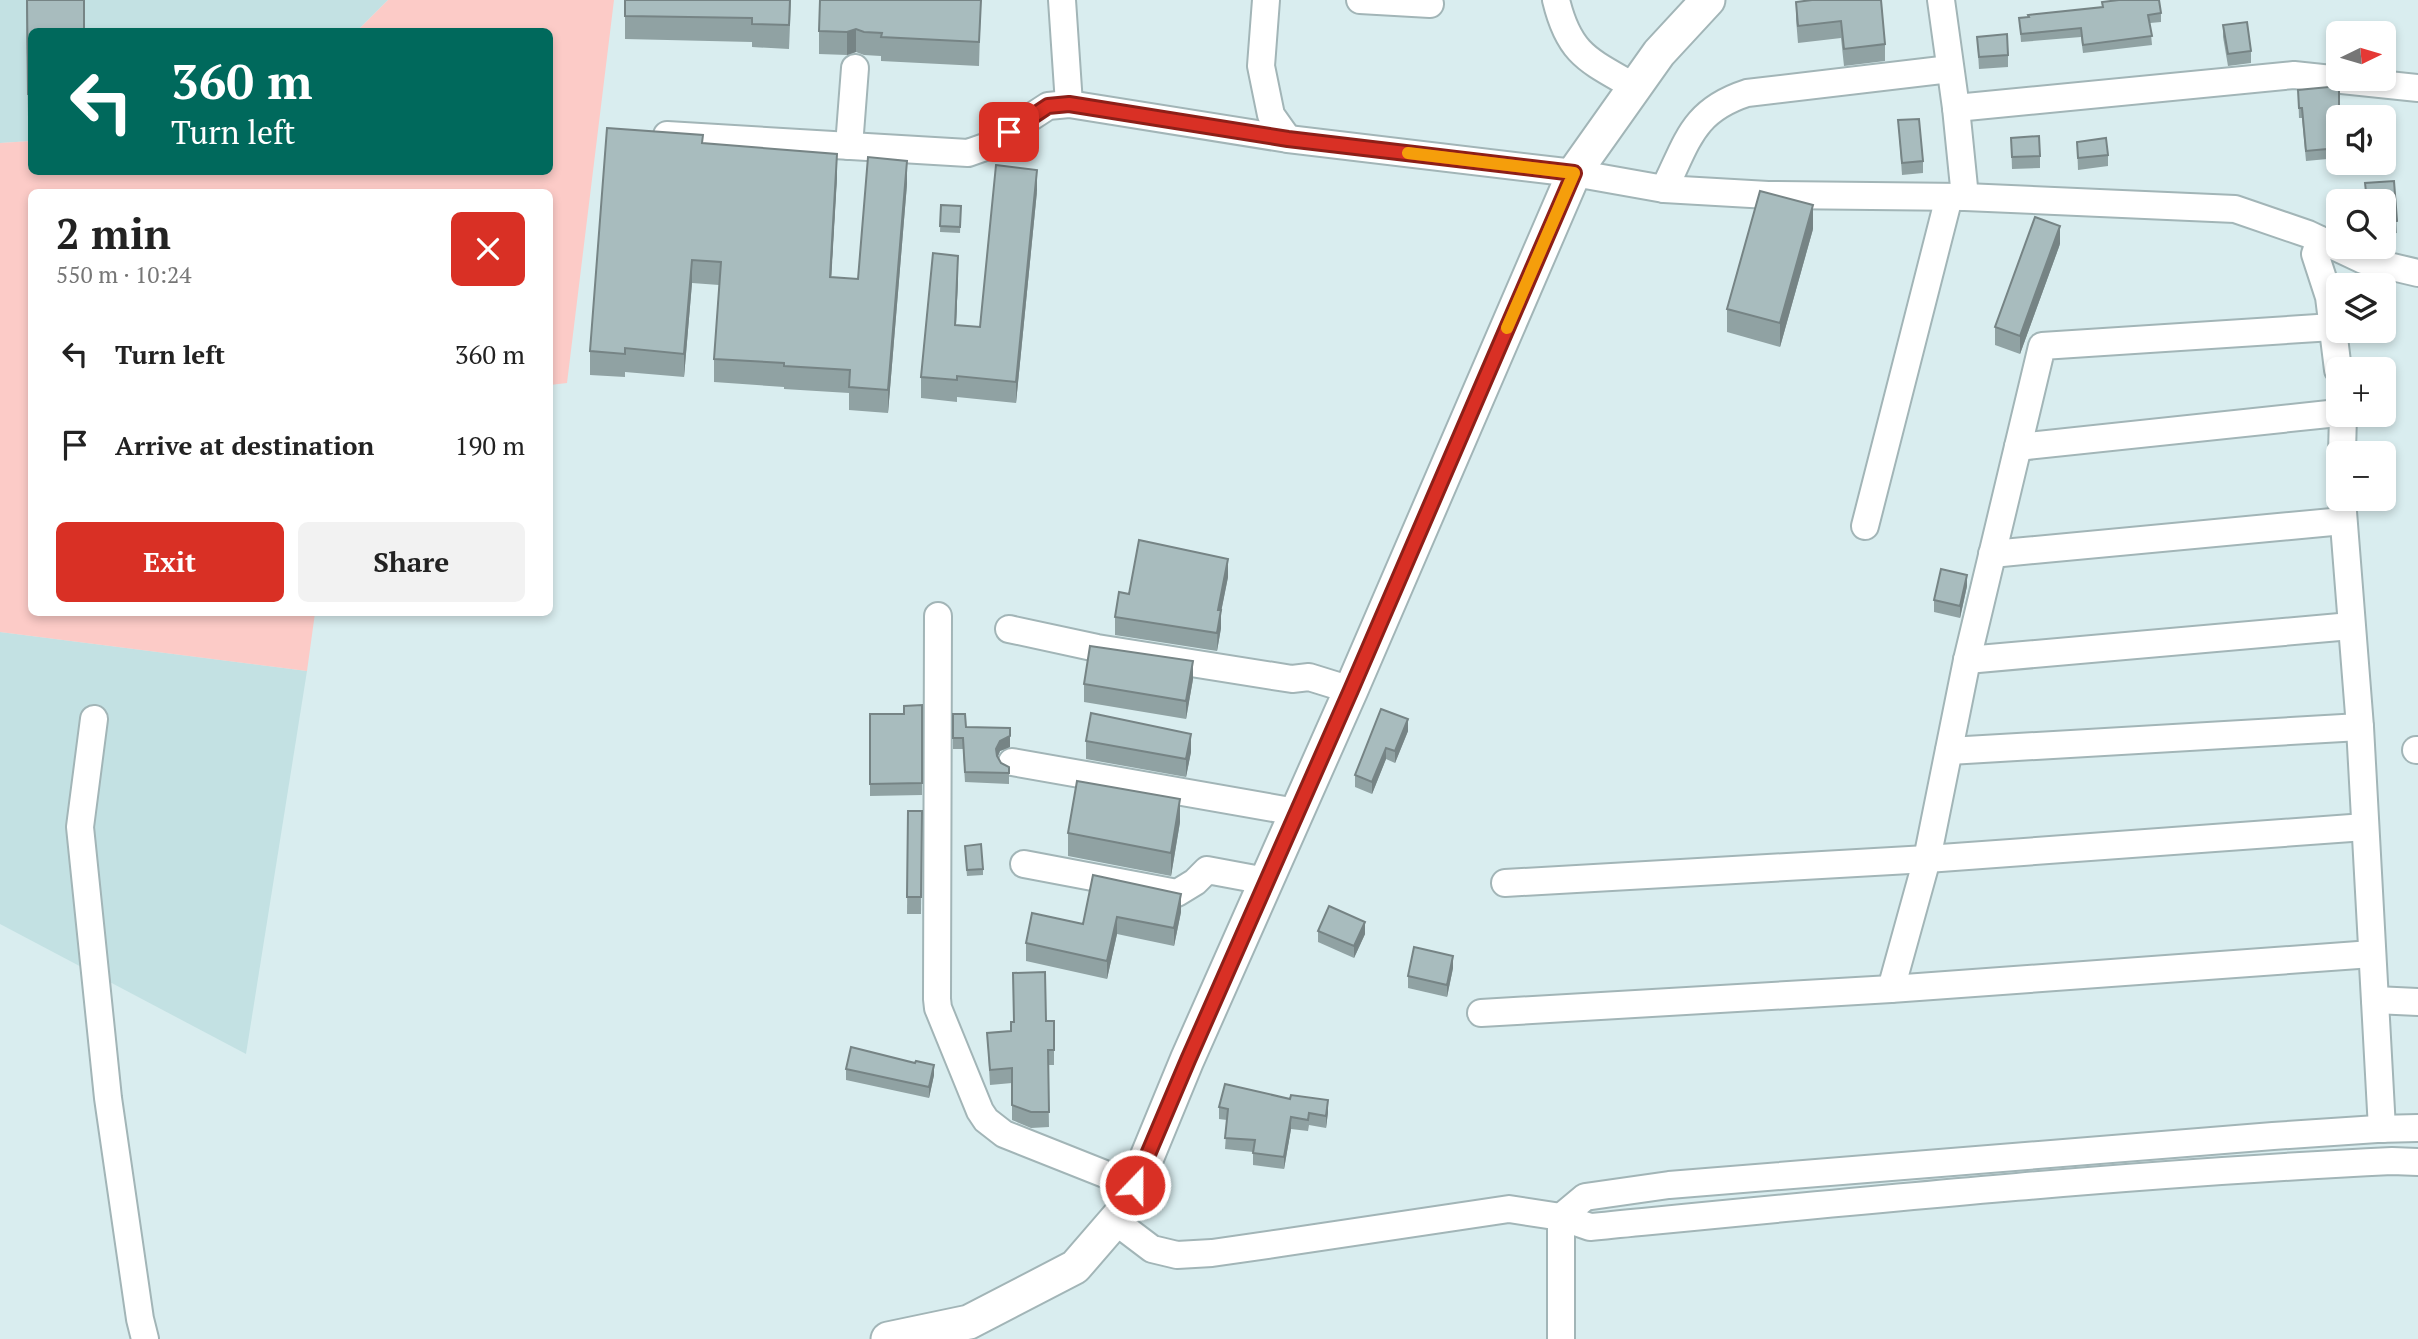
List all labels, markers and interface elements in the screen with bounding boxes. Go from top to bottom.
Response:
north arrow [2326,21,2396,91]
map controls [2326,21,2396,511]
text: 360 m [171,48,313,113]
icon: left [56,56,147,147]
pin [979,102,1039,162]
button: sound [2326,105,2396,175]
text: Turn left [171,111,295,153]
icon: arrive [990,113,1028,151]
button: search [2326,189,2396,259]
text: 2 min [56,205,171,261]
button: close [451,212,525,286]
text: 550 m · 10:24 [56,259,191,290]
button: layers [2326,273,2396,343]
icon: left [56,335,94,373]
text: Turn left [115,337,225,371]
text: 360 m [455,337,525,371]
button: + [2326,357,2396,427]
icon: arrive [56,426,94,464]
text: Arrive at destination [115,428,374,462]
text: 190 m [455,428,525,462]
button: − [2326,441,2396,511]
button: Exit [56,522,284,602]
button: Share [298,522,525,602]
position arrow [1098,1148,1172,1222]

